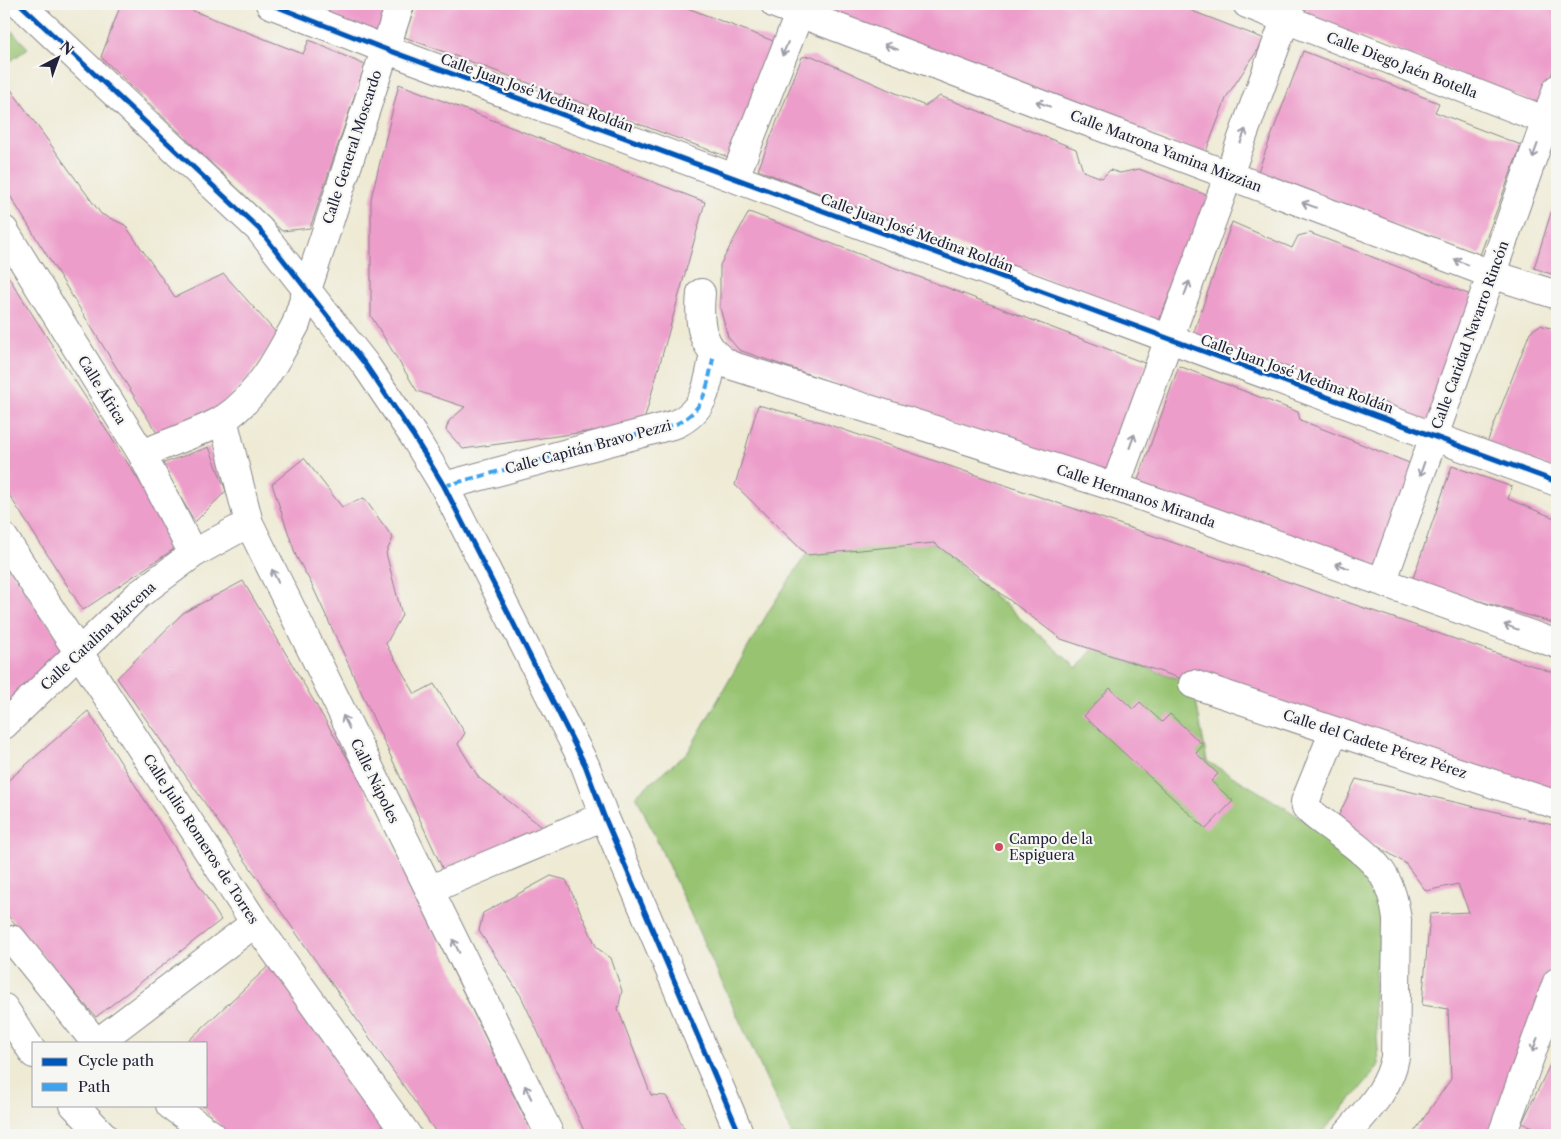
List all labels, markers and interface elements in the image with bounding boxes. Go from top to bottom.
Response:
street label: Calle Diego Jaén Botella [1324,28,1481,102]
north arrow [32,32,82,82]
text: N [56,37,77,59]
one-way arrow [780,41,789,56]
one-way arrow [883,42,899,51]
street label: Calle Juan José Medina Roldán [438,50,636,136]
street label: Calle General Moscardo [319,68,385,226]
one-way arrow [1035,99,1051,108]
street label: Calle Matrona Yamina Mizzian [1067,106,1265,196]
one-way arrow [1239,129,1248,144]
one-way arrow [1530,143,1539,159]
street label: Calle Juan José Medina Roldán [818,190,1016,276]
one-way arrow [1302,200,1318,209]
street label: Calle Caridad Navarro Rincón [1427,238,1513,432]
one-way arrow [1454,257,1470,266]
one-way arrow [1183,281,1192,297]
street label: Calle Juan José Medina Roldán [1198,331,1396,417]
street label: Calle África [74,352,131,428]
street label: Calle Capitán Bravo Pezzi [503,416,673,478]
one-way arrow [1128,434,1137,449]
street label: Calle Hermanos Miranda [1054,460,1219,532]
one-way arrow [1417,461,1426,477]
one-way arrow [1335,561,1350,570]
one-way arrow [270,568,280,583]
street label: Calle Catalina Bárcena [37,578,160,694]
one-way arrow [1504,622,1520,631]
street label: Calle del Cadete Pérez Pérez [1281,706,1469,782]
one-way arrow [341,714,351,729]
street label: Calle Nápoles [347,736,403,826]
street label: Calle Julio Romeros de Torres [139,751,263,927]
place label: Campo de la Espiguera [1009,830,1093,864]
marker: Campo de la Espiguera [993,841,1005,853]
one-way arrow [451,939,460,954]
one-way arrow [1530,1036,1539,1052]
legend [32,1042,208,1106]
text: Cycle path [78,1051,155,1070]
text: Path [78,1077,111,1096]
one-way arrow [523,1084,533,1099]

